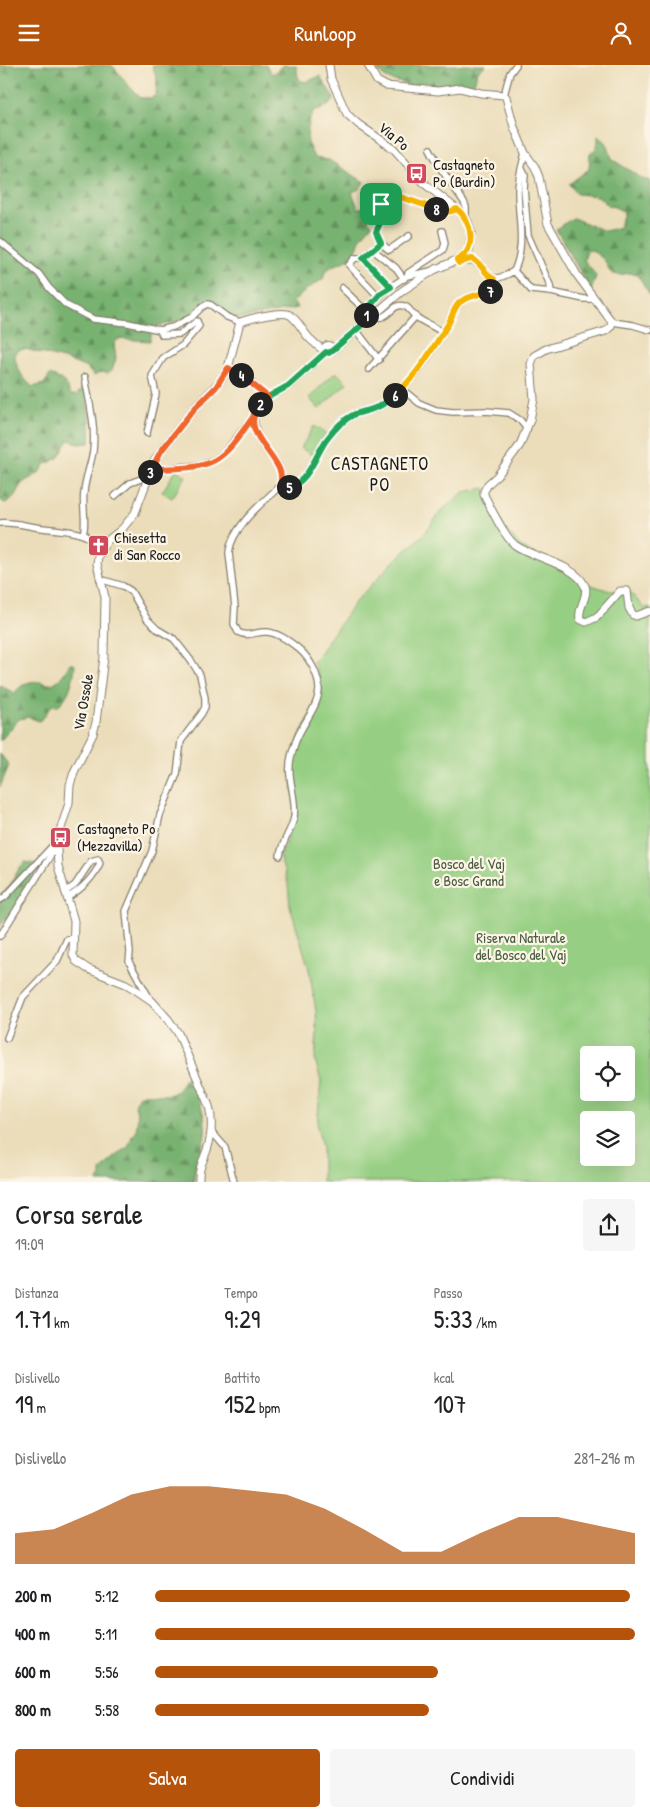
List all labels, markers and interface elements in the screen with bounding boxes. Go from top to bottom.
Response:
text: Runloop [294,18,356,48]
icon: menu [15,19,43,47]
icon: person [607,19,635,47]
street label: Via Po [374,117,414,155]
place label: Castagneto Po (Burdin) [433,154,496,192]
bus stop icon: Castagneto Po (Burdin) [405,161,429,185]
pin [360,183,402,225]
icon: arrive [367,190,395,218]
pin: 8 [424,197,448,221]
text: 8 [433,200,440,219]
pin: 7 [478,279,502,303]
text: 7 [487,282,494,301]
pin: 1 [354,303,378,327]
text: 1 [364,306,369,325]
pin: 4 [228,363,254,387]
text: 4 [239,366,244,385]
pin: 6 [382,383,408,407]
text: 6 [393,386,398,405]
pin: 2 [248,391,272,417]
text: 2 [257,395,264,414]
district label: CASTAGNETO PO [331,451,429,497]
pin: 3 [138,459,162,485]
text: 3 [147,463,154,482]
pin: 5 [276,475,302,499]
text: 5 [287,478,292,497]
place label: Chiesetta di San Rocco [114,527,180,565]
church icon: Chiesetta di San Rocco [86,534,110,558]
street label: Via Ossole [68,672,98,732]
place label: Castagneto Po (Mezzavilla) [77,818,155,856]
bus stop icon: Castagneto Po (Mezzavilla) [49,825,73,849]
park label: Bosco del Vaj e Bosc Grand [433,853,505,891]
park label: Riserva Naturale del Bosco del Vaj [475,927,567,965]
map controls [580,1046,635,1166]
button: locate [580,1046,635,1101]
button: layers [580,1111,635,1166]
text: Corsa serale [15,1195,143,1233]
button: share [583,1199,635,1251]
text: 19:09 [15,1233,43,1255]
text: Distanza [15,1283,58,1302]
text: Tempo [224,1283,258,1302]
text: Passo [434,1283,462,1302]
text: 1.71 [15,1302,51,1336]
text: 9:29 [224,1302,260,1336]
text: 5:33 [434,1302,472,1336]
text: km [51,1313,69,1332]
text: /km [472,1313,497,1332]
text: Dislivello [15,1368,60,1387]
text: Battito [224,1368,260,1387]
text: kcal [434,1368,454,1387]
text: 19 [15,1387,33,1421]
text: 152 [224,1387,256,1421]
text: 107 [434,1387,466,1421]
text: m [33,1398,46,1417]
text: bpm [256,1398,280,1417]
text: Dislivello [15,1447,66,1469]
text: 281–296 m [574,1447,635,1469]
text: 200 m [15,1585,51,1607]
text: 5:12 [95,1585,119,1607]
text: 400 m [15,1623,50,1645]
text: 5:11 [95,1623,117,1645]
text: 600 m [15,1661,50,1683]
text: 5:56 [95,1661,119,1683]
text: 800 m [15,1699,51,1721]
text: 5:58 [95,1699,119,1721]
button: Salva [15,1749,320,1807]
button: Condividi [330,1749,635,1807]

